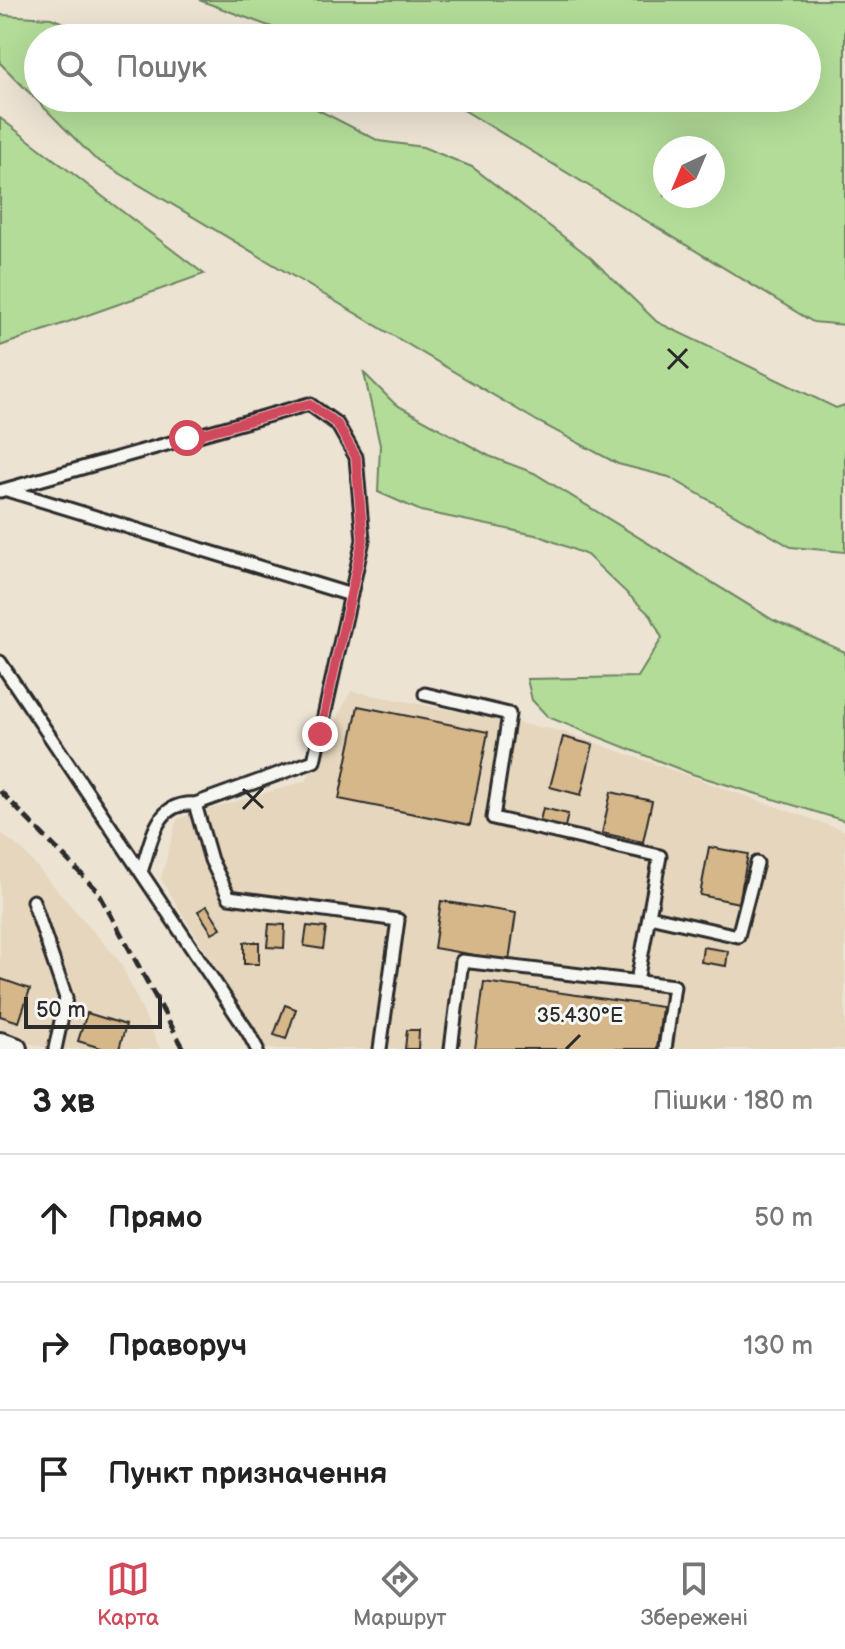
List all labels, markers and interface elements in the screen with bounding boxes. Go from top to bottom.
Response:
search box [24,24,821,112]
icon: search [52,46,96,90]
text: Пошук [116,50,207,86]
north arrow [653,136,725,208]
route start [169,420,205,456]
route end [302,716,338,752]
scale bar [24,993,162,1029]
text: 50 m [36,997,86,1024]
text: 35.430°E [537,1004,623,1028]
text: 3 хв [32,1081,95,1122]
text: Пішки · 180 m [653,1086,813,1117]
icon: ahead [32,1196,76,1240]
text: Прямо [108,1200,202,1236]
text: 50 m [754,1203,813,1234]
icon: right [32,1324,76,1368]
text: Праворуч [108,1328,247,1364]
text: 130 m [743,1331,813,1362]
icon: arrive [32,1452,76,1496]
text: Пункт призначення [108,1456,387,1492]
tab: Карта [97,1557,159,1632]
tab: Маршрут [353,1557,447,1632]
tab: Збережені [641,1557,748,1632]

